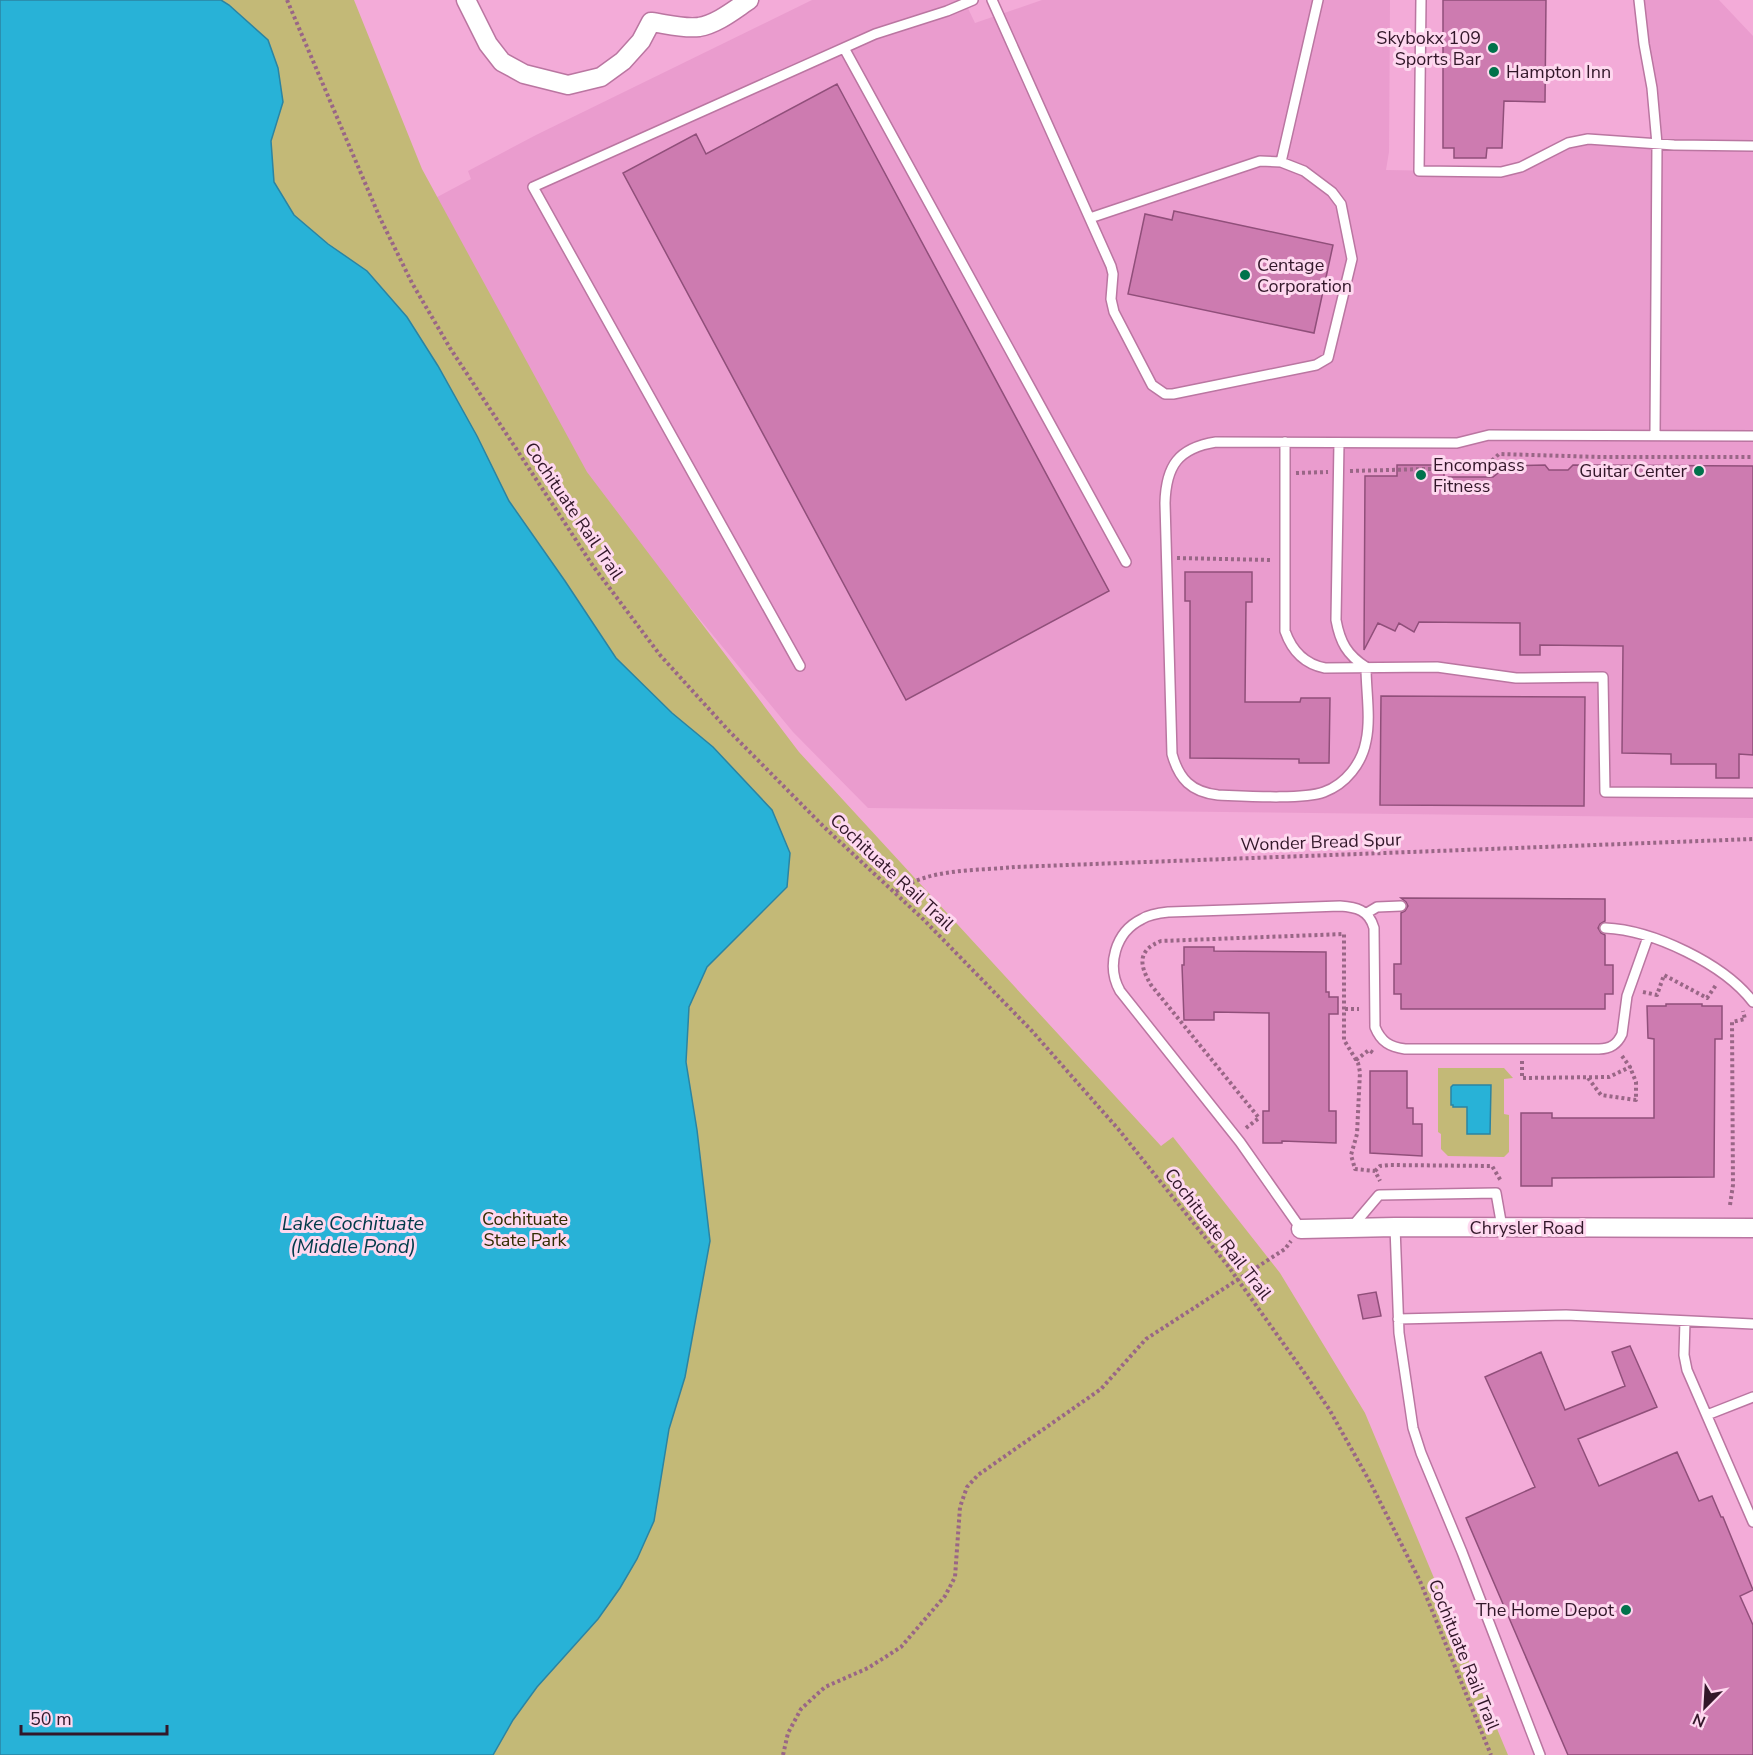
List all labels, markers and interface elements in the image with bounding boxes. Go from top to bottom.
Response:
place label: Skybokx 109 Sports Bar [1376,26,1482,71]
marker: Skybokx 109 Sports Bar [1486,41,1500,55]
place label: Hampton Inn [1506,60,1611,84]
marker: Hampton Inn [1487,65,1501,79]
place label: Centage Corporation [1257,253,1352,298]
marker: Centage Corporation [1238,268,1252,282]
street label: Cochituate Rail Trail [519,438,629,585]
place label: Encompass Fitness [1433,453,1525,498]
place label: Guitar Center [1579,459,1688,483]
marker: Guitar Center [1692,464,1706,478]
marker: Encompass Fitness [1414,468,1428,482]
street label: Cochituate Rail Trail [825,808,960,936]
street label: Wonder Bread Spur [1240,827,1402,857]
street label: Cochituate Rail Trail [1159,1163,1277,1305]
park label: Cochituate State Park [482,1207,568,1252]
water label: Lake Cochituate (Middle Pond) [282,1210,425,1260]
street label: Chrysler Road [1470,1216,1584,1240]
street label: Cochituate Rail Trail [1423,1576,1506,1735]
place label: The Home Depot [1476,1598,1615,1622]
marker: The Home Depot [1619,1603,1633,1617]
north arrow [1675,1677,1735,1737]
scale bar [21,1698,166,1736]
text: 50 m [30,1707,72,1731]
text: N [1689,1707,1709,1732]

